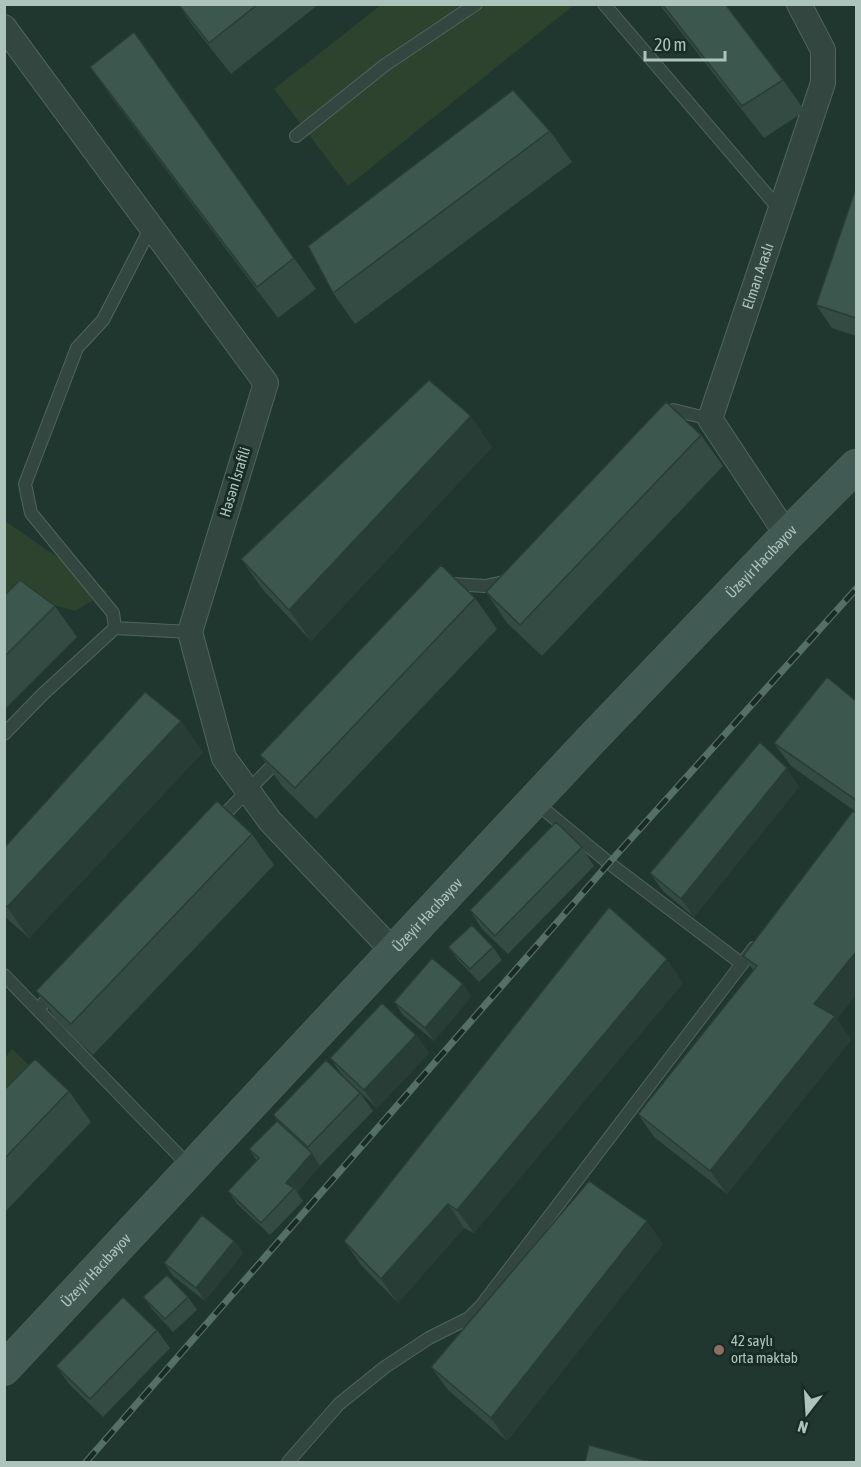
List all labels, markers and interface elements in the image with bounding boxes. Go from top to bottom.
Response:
scale bar [645,24,724,62]
text: 20 m [654,34,686,55]
street label: Elman Araslı [739,241,777,311]
street label: Həsən İsrafili [216,445,253,519]
street label: Üzeyir Hacıbəyov [722,521,800,601]
street label: Üzeyir Hacıbəyov [389,874,466,955]
street label: Üzeyir Hacıbəyov [57,1230,134,1310]
place label: 42 saylı orta məktəb [731,1332,798,1366]
marker: 42 saylı orta məktəb [712,1343,726,1357]
north arrow [777,1383,837,1443]
text: N [795,1417,810,1437]

